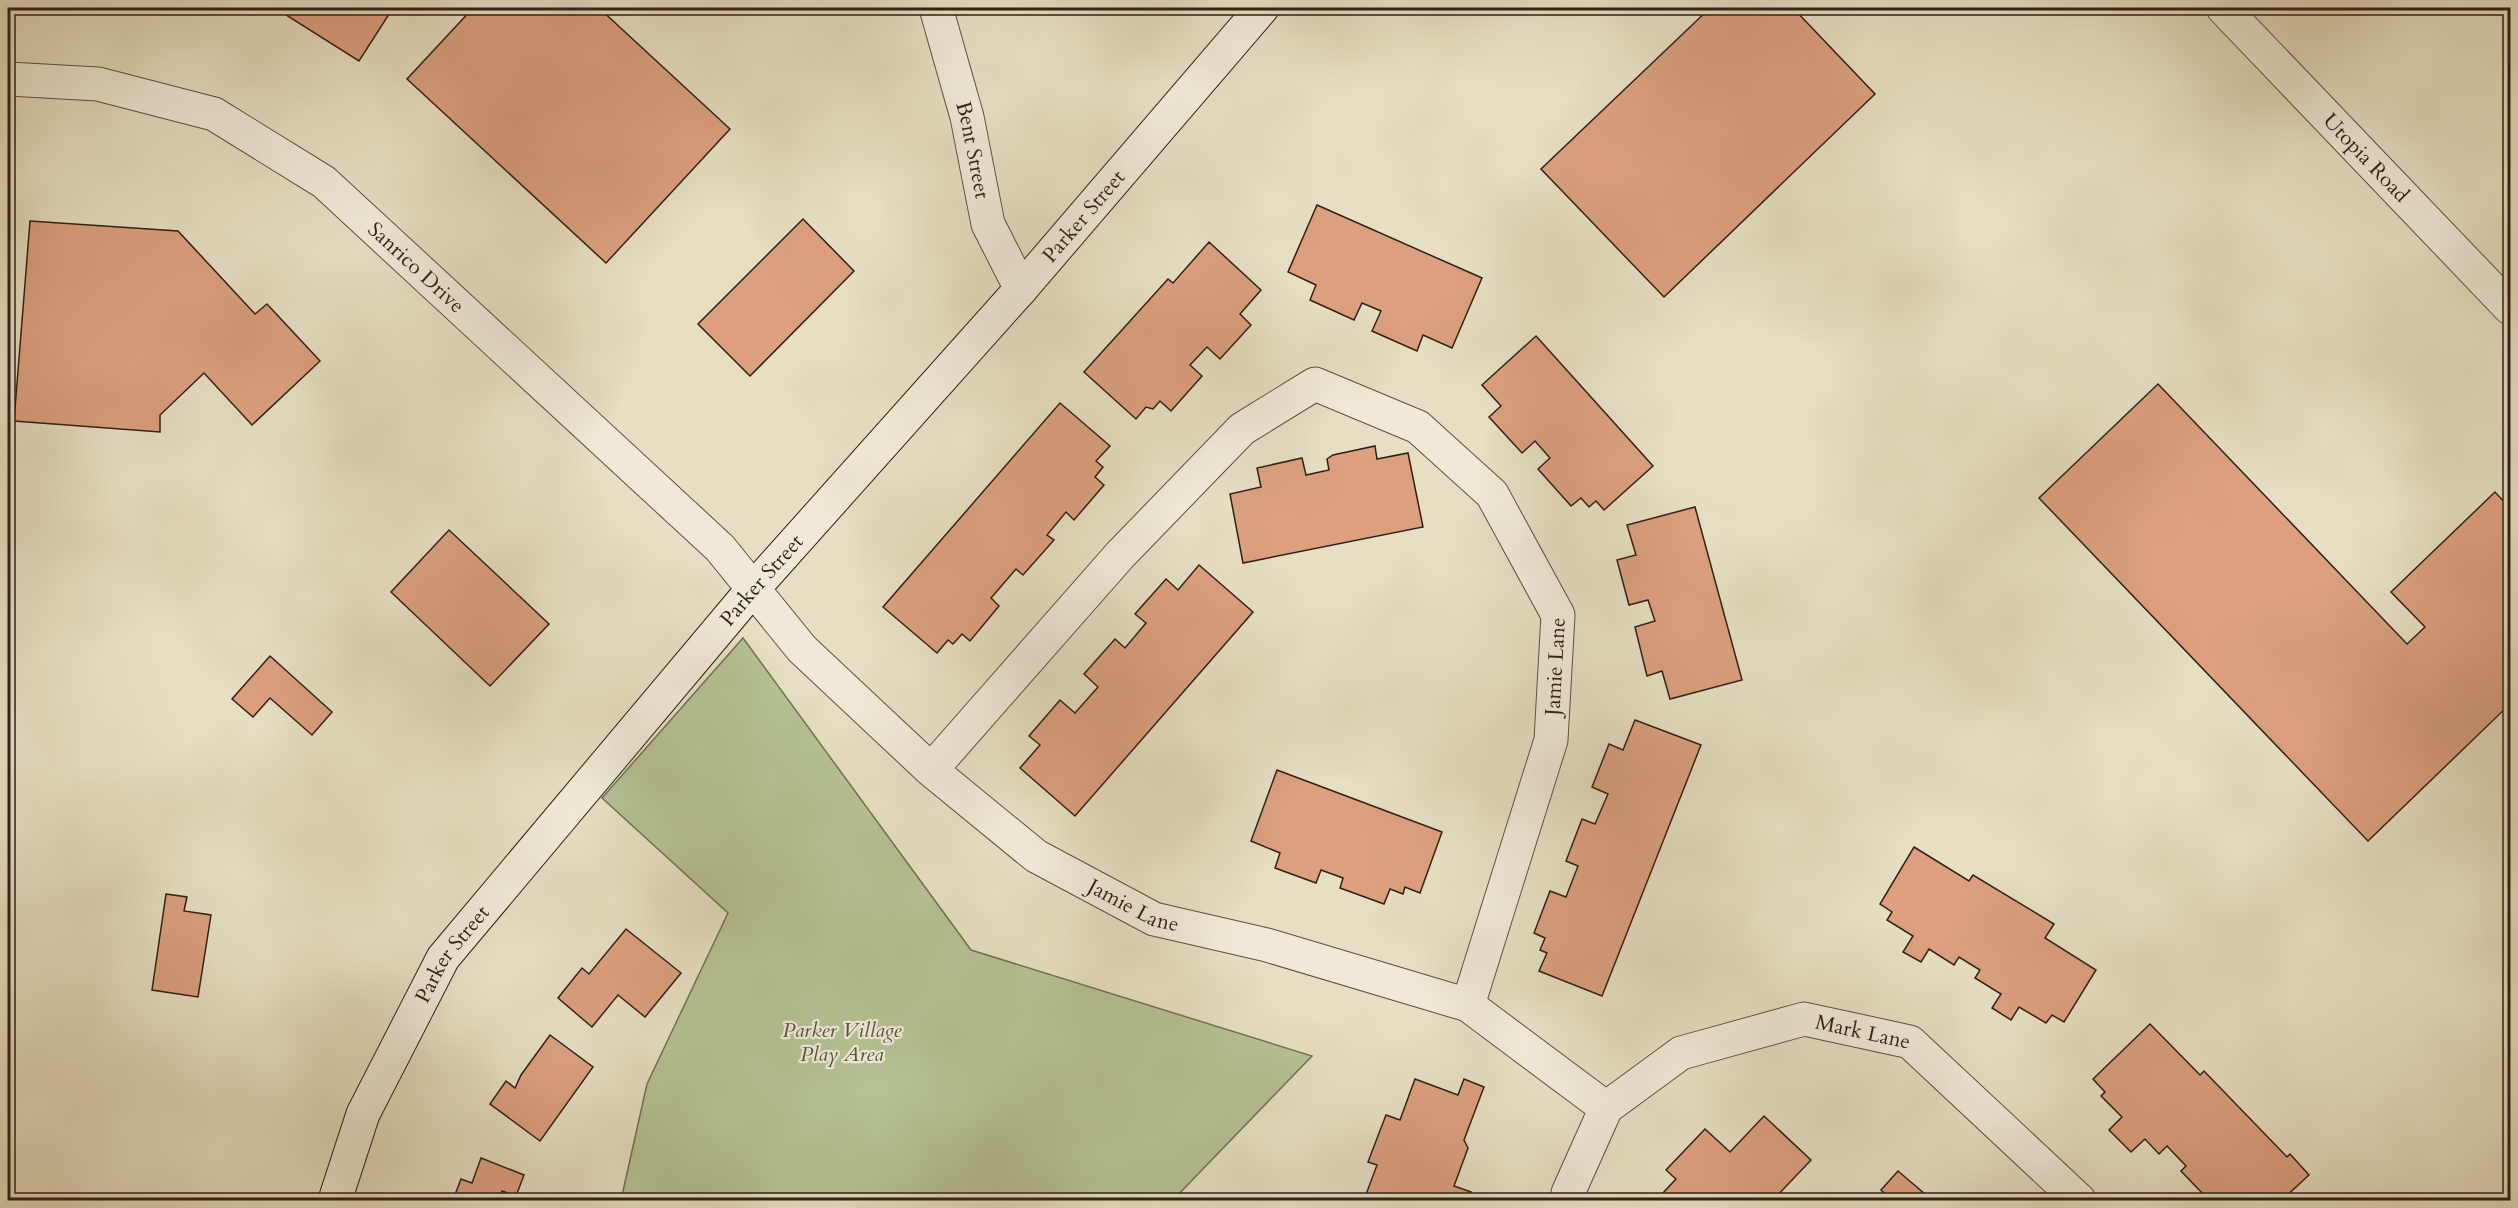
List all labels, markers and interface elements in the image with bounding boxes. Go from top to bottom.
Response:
street label: Bent Street [948,98,997,202]
street label: Utopia Road [2316,107,2415,209]
street label: Parker Street [1036,164,1132,269]
street label: Sanrico Drive [361,215,471,320]
street label: Parker Street [713,528,810,633]
street label: Jamie Lane [1538,617,1573,719]
street label: Jamie Lane [1080,871,1182,939]
street label: Parker Street [408,899,497,1008]
street label: Mark Lane [1812,1008,1913,1057]
park label: Parker Village Play Area [782,1016,902,1069]

